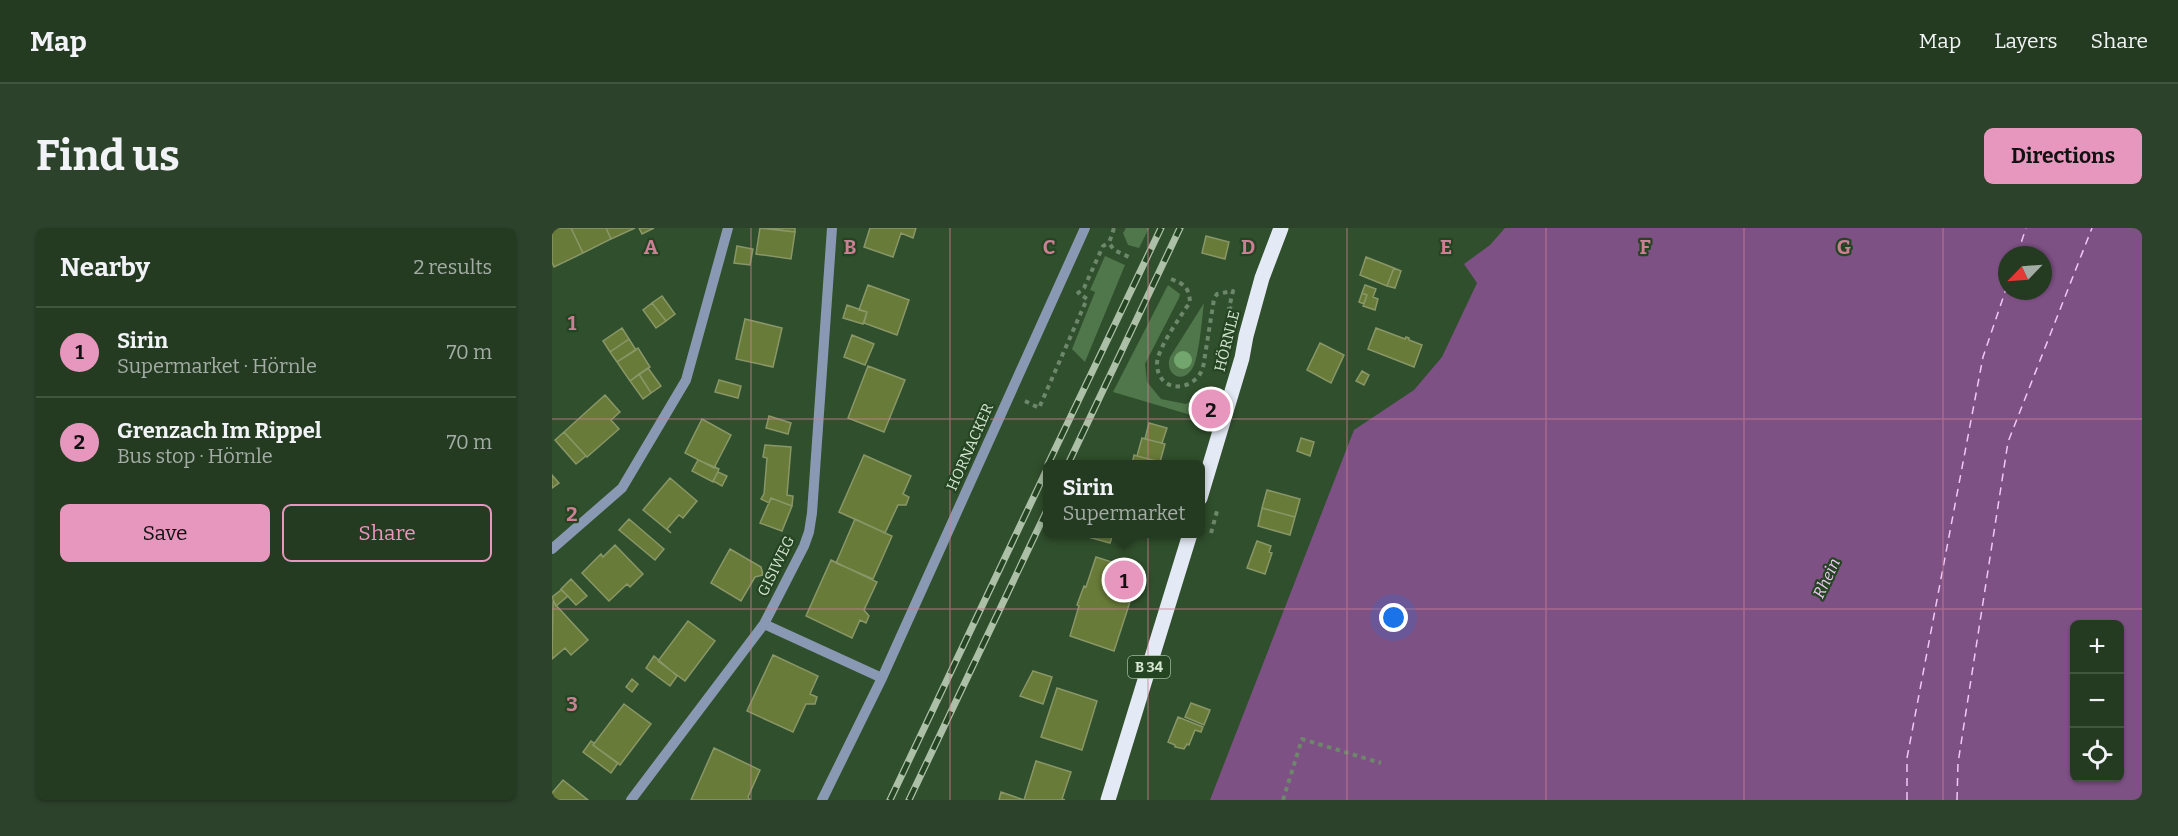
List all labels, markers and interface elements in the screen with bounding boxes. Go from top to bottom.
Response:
text: Map [30,25,87,58]
text: Map [1919,28,1961,54]
text: Layers [1994,28,2058,54]
text: Share [2091,28,2148,54]
button: Directions [1984,128,2142,184]
text: Find us [36,131,180,181]
text: A [644,235,659,259]
text: B [844,235,857,259]
text: C [1043,235,1055,259]
text: D [1241,235,1255,259]
text: E [1440,235,1452,259]
text: F [1639,235,1651,259]
text: G [1837,235,1851,259]
north arrow [1998,246,2052,300]
text: Nearby [60,252,150,283]
text: 2 results [413,255,492,279]
street label: HÖRNLE [1211,309,1243,373]
text: 1 [568,311,577,335]
text: Sirin [117,327,168,354]
text: 1 [75,340,84,364]
text: 70 m [446,340,492,364]
text: Supermarket · Hörnle [117,354,317,378]
pin: 2 [1192,386,1230,432]
street label: HORNACKER [943,400,997,493]
text: Grenzach Im Rippel [117,417,322,444]
text: 2 [74,430,85,454]
text: 70 m [446,430,492,454]
text: Bus stop · Hörnle [117,444,273,468]
popup [1043,460,1205,538]
text: Sirin [1063,474,1114,501]
text: Supermarket [1063,501,1185,525]
text: 2 [566,502,578,526]
button: Save [60,504,270,562]
button: Share [282,504,492,562]
street label: GISIWEG [754,533,798,599]
water label: Rhein [1809,555,1844,601]
pin: 1 [1104,558,1144,602]
your location [1379,603,1408,632]
map controls [2070,620,2124,782]
button: + [2070,620,2124,674]
road number: B 34 [1128,656,1170,678]
button: − [2070,674,2124,728]
text: 3 [566,692,578,716]
button: locate [2070,728,2124,782]

